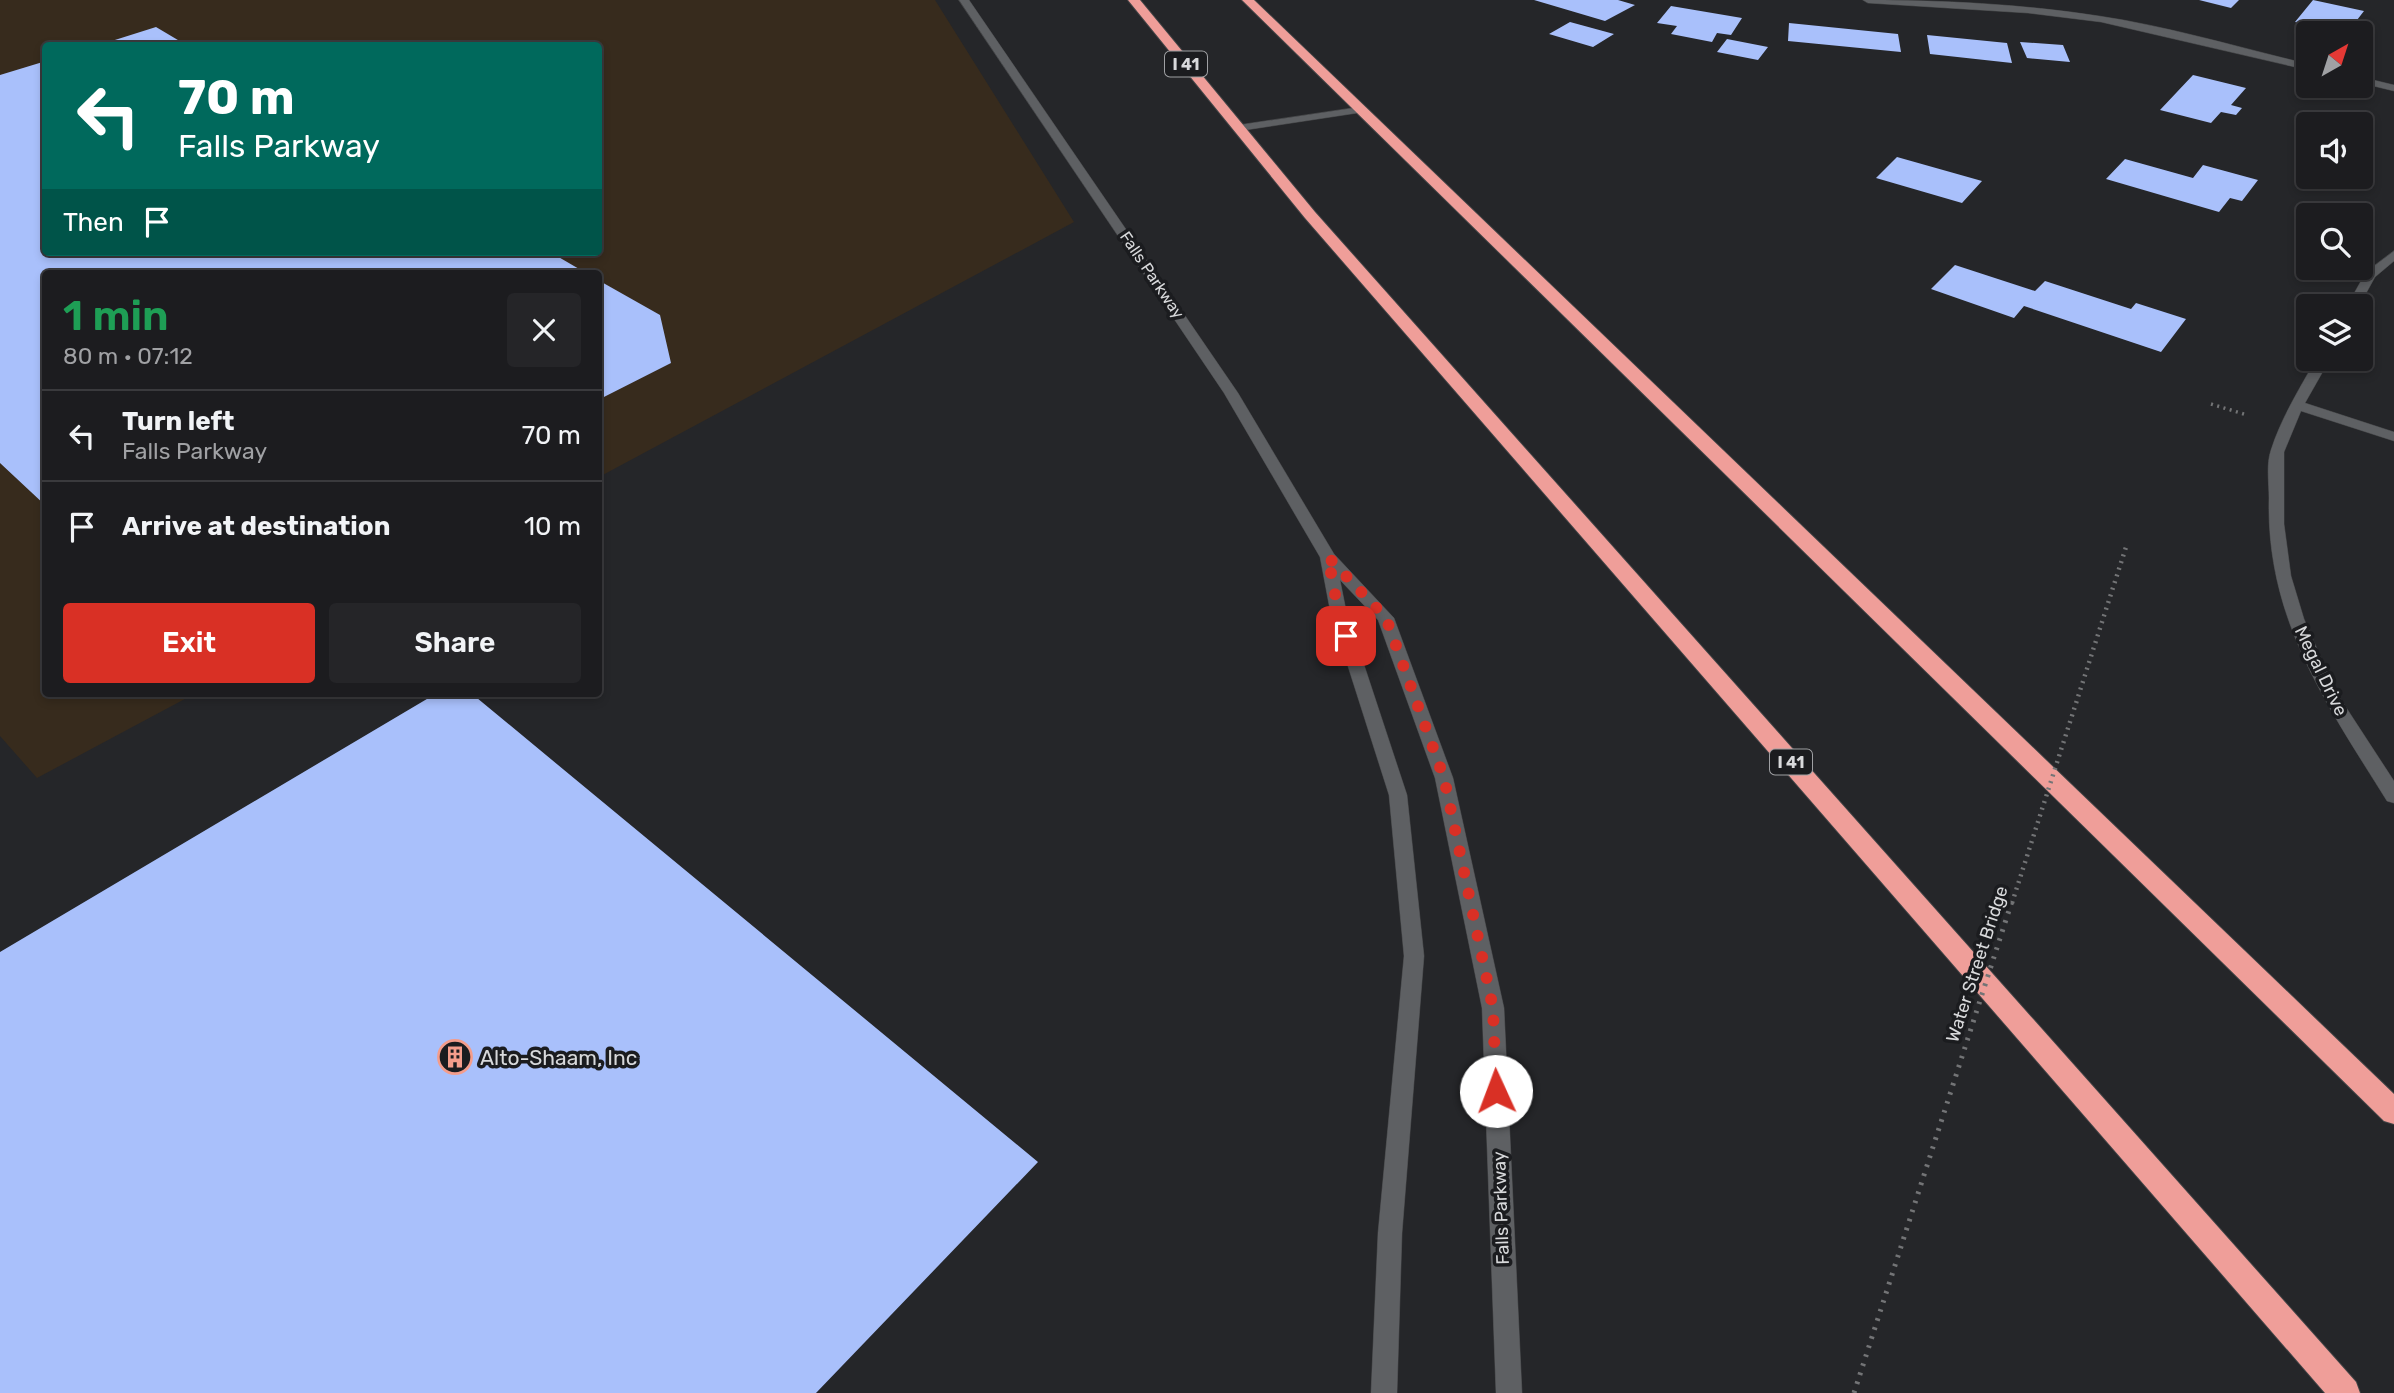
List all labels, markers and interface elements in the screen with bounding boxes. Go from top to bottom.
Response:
north arrow [2296,21,2373,98]
map controls [2296,21,2373,371]
road number: I 41 [1165,52,1207,76]
text: 70 m [178,68,295,126]
icon: left [63,70,154,161]
button: sound [2296,112,2373,189]
text: Falls Parkway [178,127,380,165]
icon: arrive [138,203,176,241]
button: search [2296,203,2373,280]
text: Then [63,207,124,238]
street label: Falls Parkway [1116,228,1188,322]
text: 1 min [63,291,169,341]
button: close [507,293,581,367]
button: layers [2296,294,2373,371]
text: 80 m · 07:12 [63,342,193,370]
text: Turn left [122,406,234,437]
icon: left [63,417,101,455]
text: 70 m [522,420,581,451]
text: Falls Parkway [122,437,267,465]
icon: arrive [63,508,101,546]
text: Arrive at destination [122,511,390,542]
text: 10 m [524,511,581,542]
button: Exit [63,603,315,683]
button: Share [329,603,581,683]
pin [1316,606,1376,666]
icon: arrive [1327,617,1365,655]
street label: Megal Drive [2290,623,2352,719]
road number: I 41 [1770,750,1812,775]
street label: Water Street Bridge [1941,883,2013,1045]
building icon: Alto-Shaam, Inc [436,1038,474,1076]
place label: Alto-Shaam, Inc [480,1045,637,1070]
position arrow [1459,1054,1533,1128]
street label: Falls Parkway [1488,1151,1514,1265]

